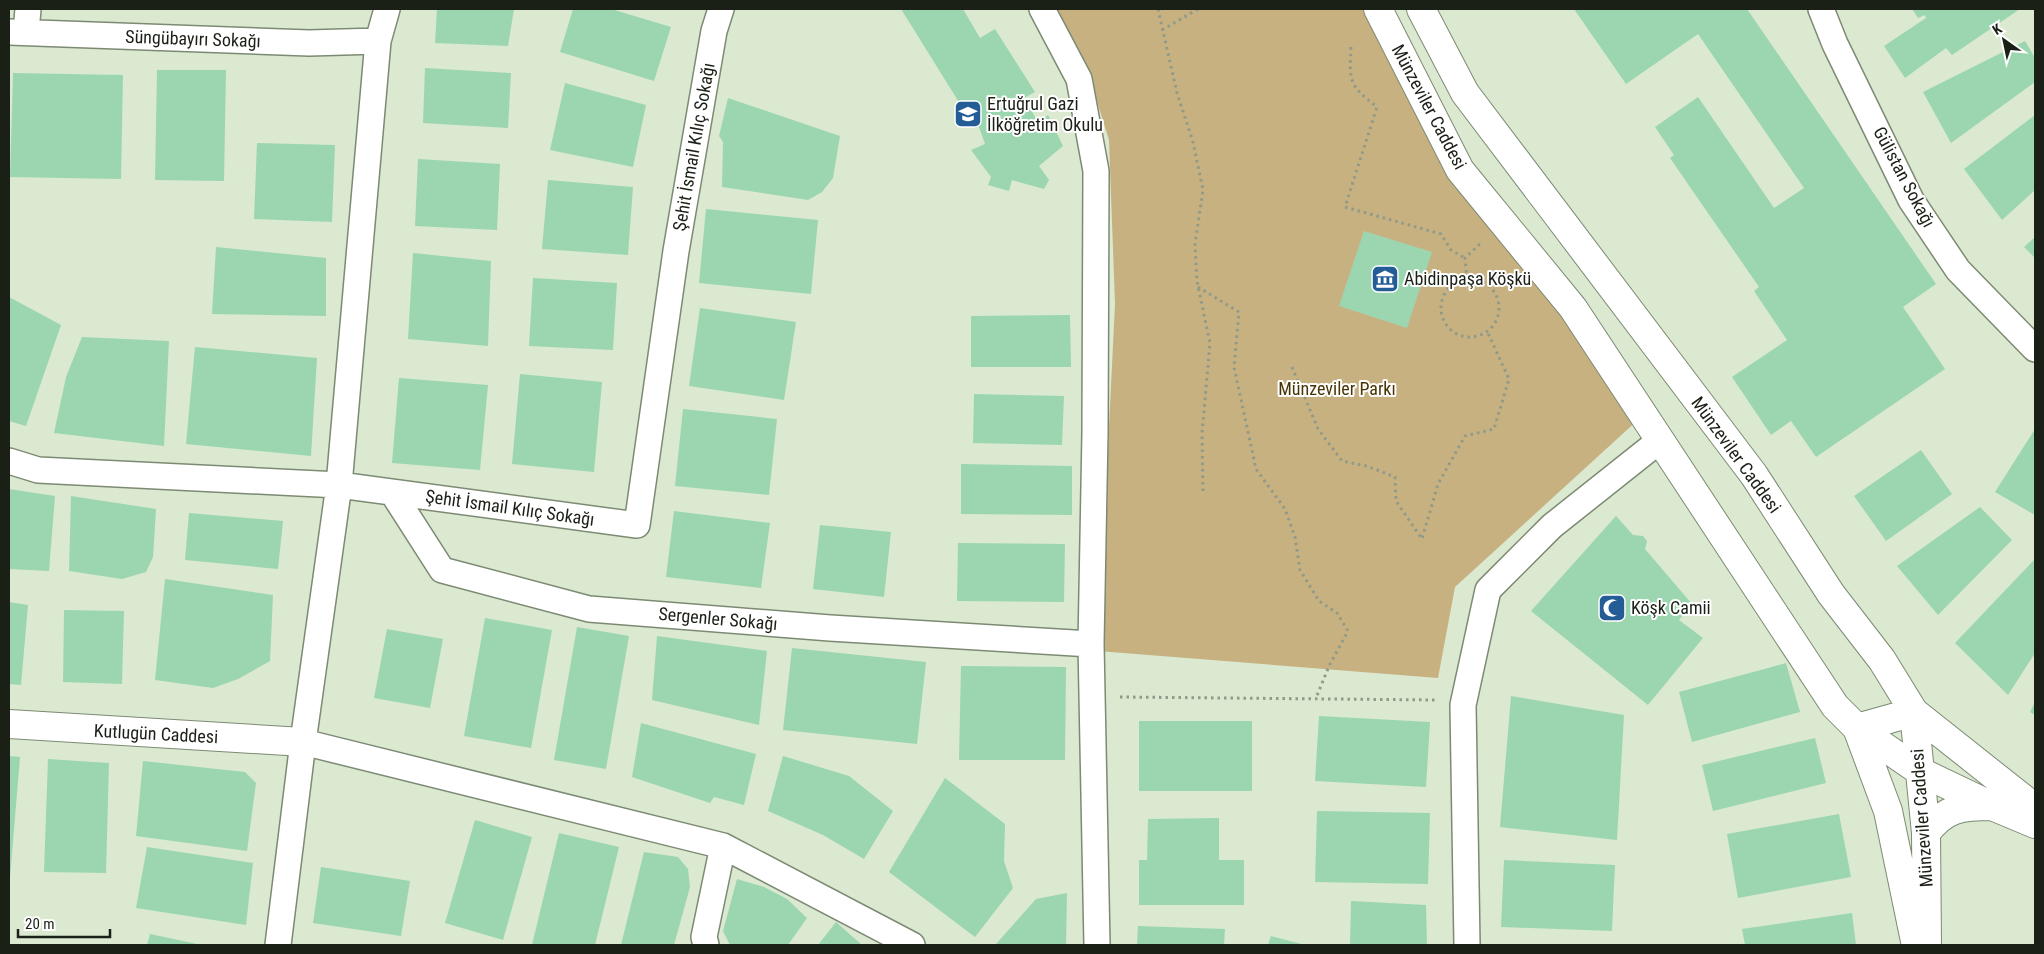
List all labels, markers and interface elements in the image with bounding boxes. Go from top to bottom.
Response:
north arrow [1979,15,2029,65]
text: K [1989,20,2005,38]
street label: Süngübayırı Sokağı [125,26,261,51]
street label: Münzeviler Caddesi [1388,41,1471,173]
street label: Şehit İsmail Kılıç Sokağı [668,61,719,233]
place label: Ertuğrul Gazi İlköğretim Okulu [987,93,1103,135]
school or university icon: Ertuğrul Gazi İlköğretim Okulu [953,99,983,129]
street label: Gülistan Sokağı [1869,123,1940,231]
museum icon: Abidinpaşa Köşkü [1370,264,1400,294]
place label: Abidinpaşa Köşkü [1404,268,1531,289]
park label: Münzeviler Parkı [1278,378,1396,399]
street label: Münzeviler Caddesi [1687,392,1786,517]
street label: Şehit İsmail Kılıç Sokağı [424,485,596,530]
mosque icon: Köşk Camii [1597,593,1627,623]
place label: Köşk Camii [1631,597,1711,618]
street label: Sergenler Sokağı [658,603,778,634]
street label: Kutlugün Caddesi [93,720,219,747]
street label: Münzeviler Caddesi [1906,748,1937,888]
scale bar [18,906,110,938]
text: 20 m [25,915,55,933]

